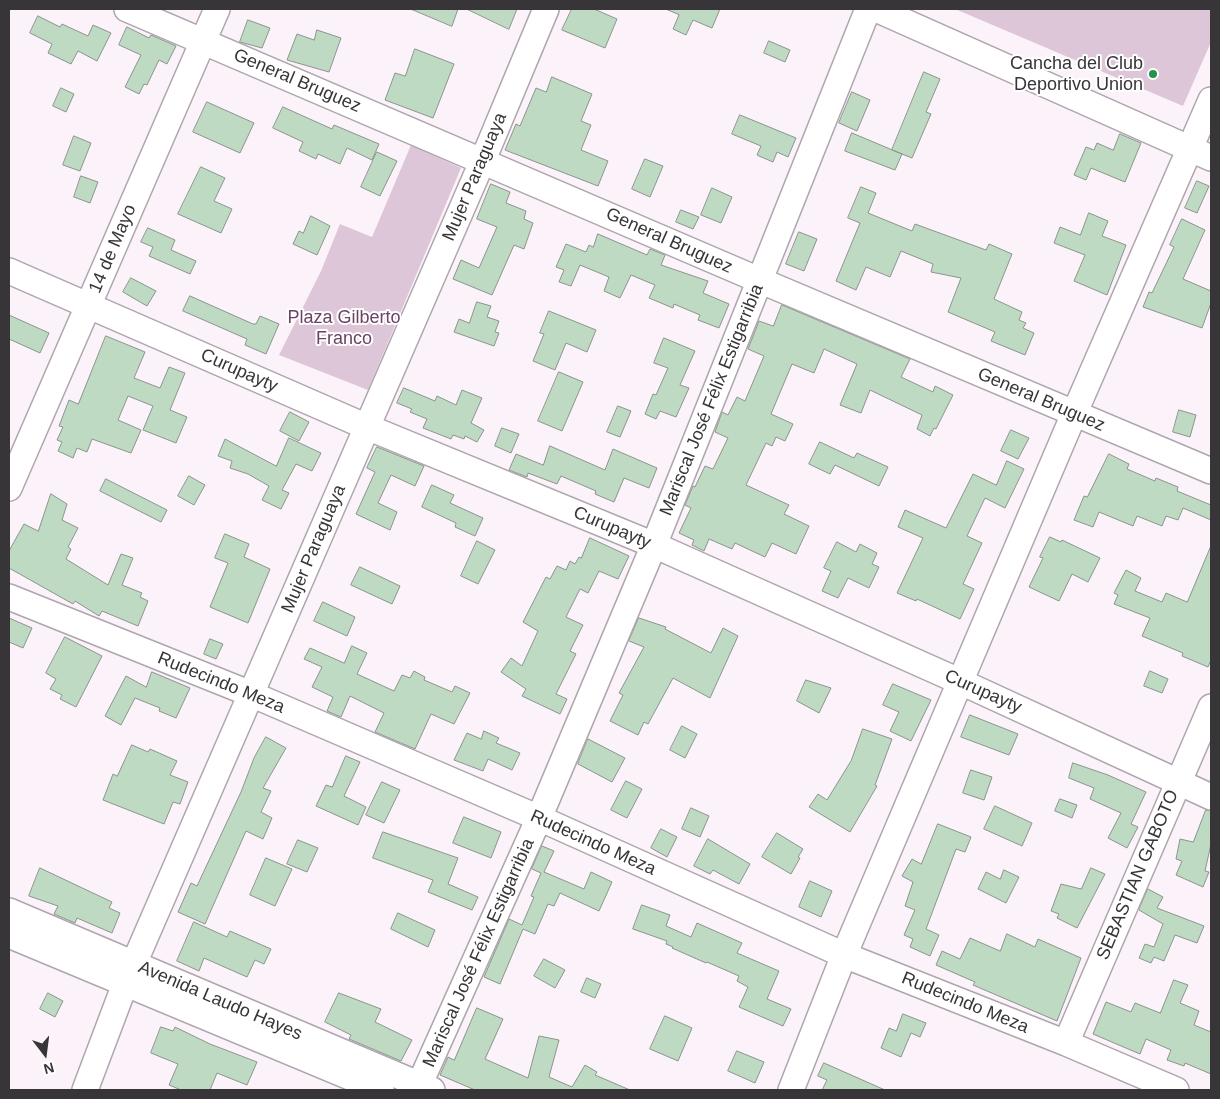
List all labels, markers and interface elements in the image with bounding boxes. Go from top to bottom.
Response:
street label: General Bruguez [230,44,364,118]
place label: Cancha del Club Deportivo Union [1010,53,1143,96]
marker: Cancha del Club Deportivo Union [1147,68,1159,80]
street label: Mujer Paraguaya [438,110,512,244]
street label: 14 de Mayo [85,201,141,297]
street label: General Bruguez [602,203,736,279]
street label: Mariscal José Félix Estigarribia [656,281,768,519]
park label: Plaza Gilberto Franco [287,307,401,350]
street label: Curupayty [197,344,281,398]
street label: General Bruguez [974,363,1108,437]
street label: Mujer Paraguaya [277,482,351,616]
street label: Curupayty [570,502,654,554]
street label: Rudecindo Meza [154,648,288,718]
street label: Curupayty [941,665,1025,719]
street label: SEBASTIAN GABOTO [1092,787,1184,963]
street label: Rudecindo Meza [527,806,659,880]
street label: Mariscal José Félix Estigarribia [419,835,539,1071]
street label: Avenida Laudo Hayes [135,957,305,1045]
street label: Rudecindo Meza [898,968,1032,1038]
north arrow [20,1029,70,1079]
text: N [42,1059,56,1078]

